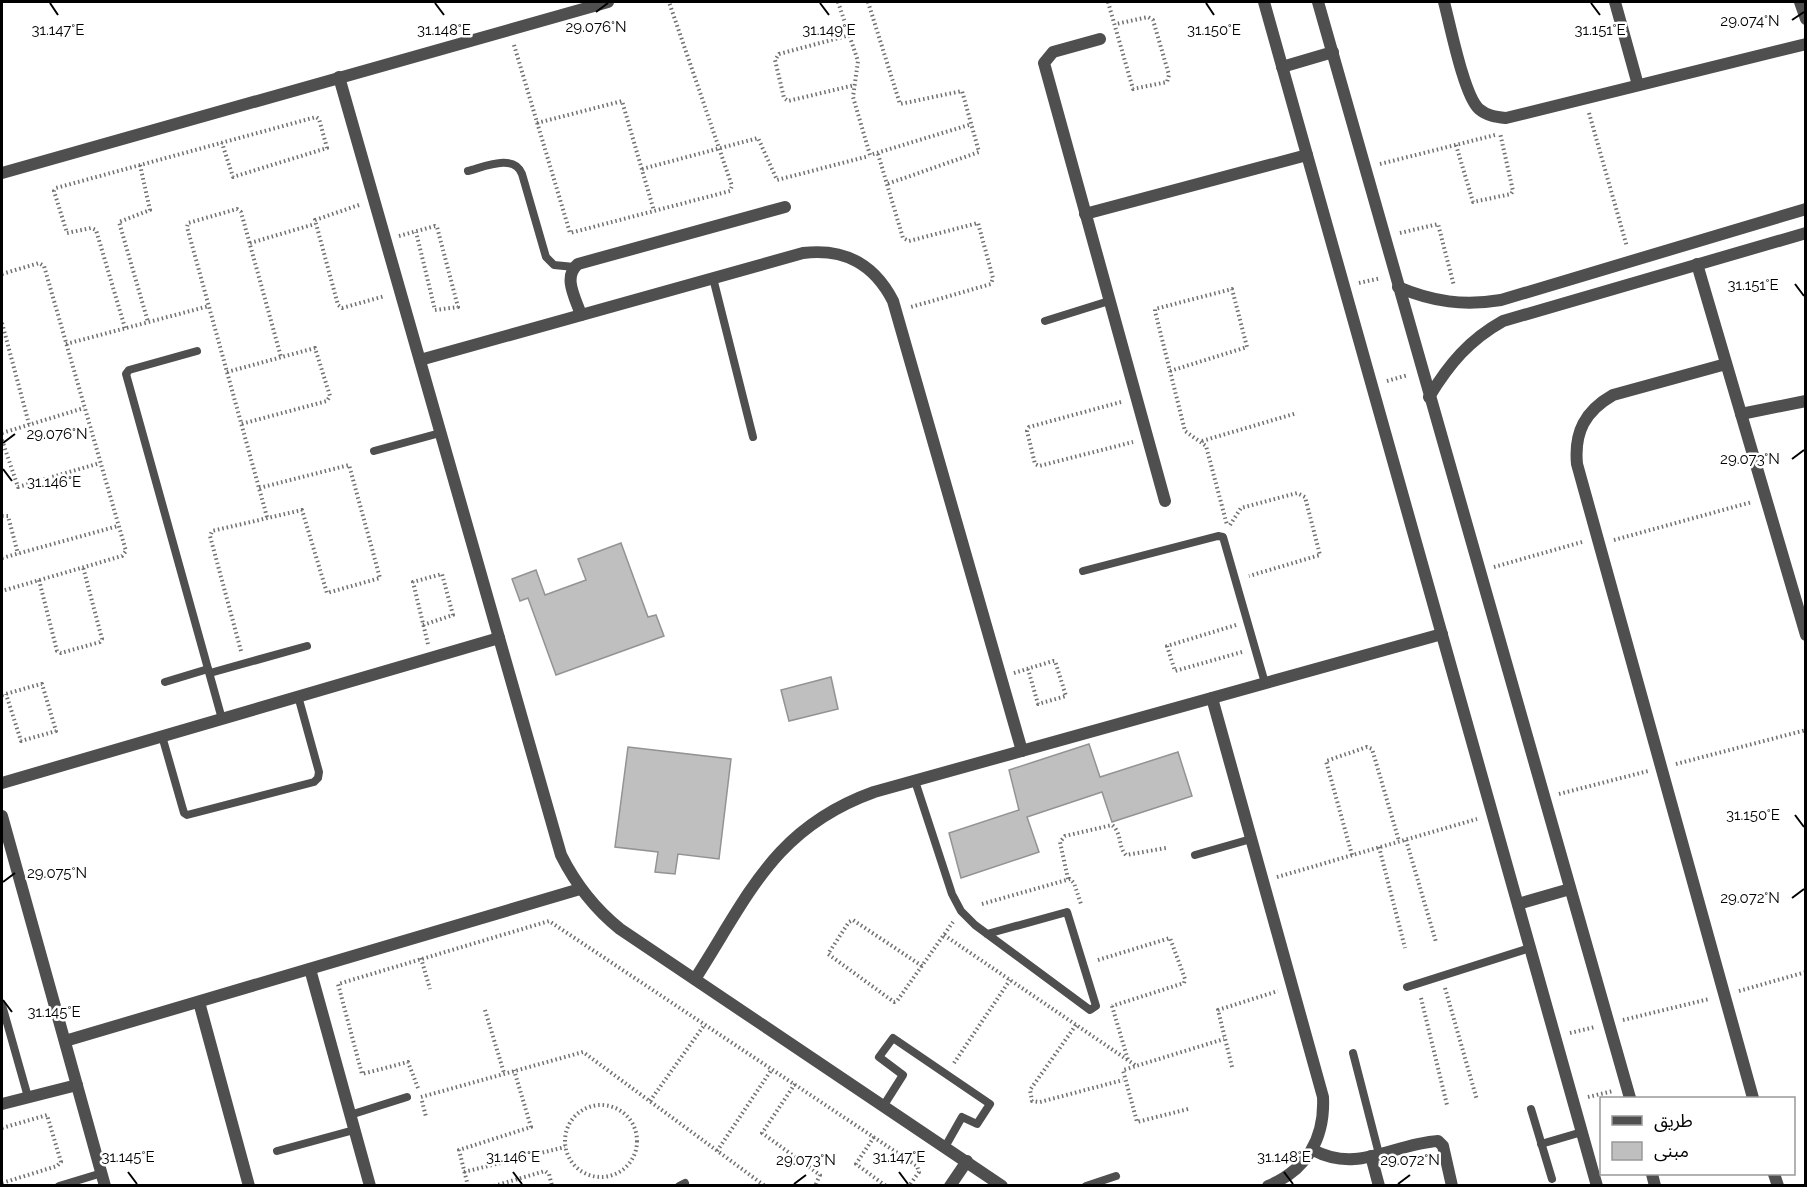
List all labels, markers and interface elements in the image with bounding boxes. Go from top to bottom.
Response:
text: 29.074°N [1720,12,1780,30]
text: 29.076°N [565,18,627,36]
text: 31.147°E [32,21,84,39]
text: 31.148°E [417,21,471,39]
text: 31.149°E [802,21,856,39]
text: 31.150°E [1187,21,1241,39]
text: 31.151°E [1574,21,1626,39]
text: 31.151°E [1727,276,1779,294]
text: 29.076°N [26,425,88,443]
text: 29.073°N [1720,450,1780,468]
text: 31.146°E [27,473,81,491]
text: 31.150°E [1726,806,1780,824]
text: 29.075°N [27,864,87,882]
text: 29.072°N [1720,889,1780,907]
text: 31.145°E [27,1003,81,1021]
legend [1600,1097,1795,1175]
text: طريق [1654,1110,1693,1132]
text: مبنى [1654,1140,1689,1162]
text: 31.145°E [101,1148,155,1166]
text: 31.146°E [486,1148,540,1166]
text: 31.147°E [873,1148,925,1166]
text: 31.148°E [1257,1148,1311,1166]
text: 29.073°N [776,1151,836,1169]
text: 29.072°N [1380,1151,1440,1169]

